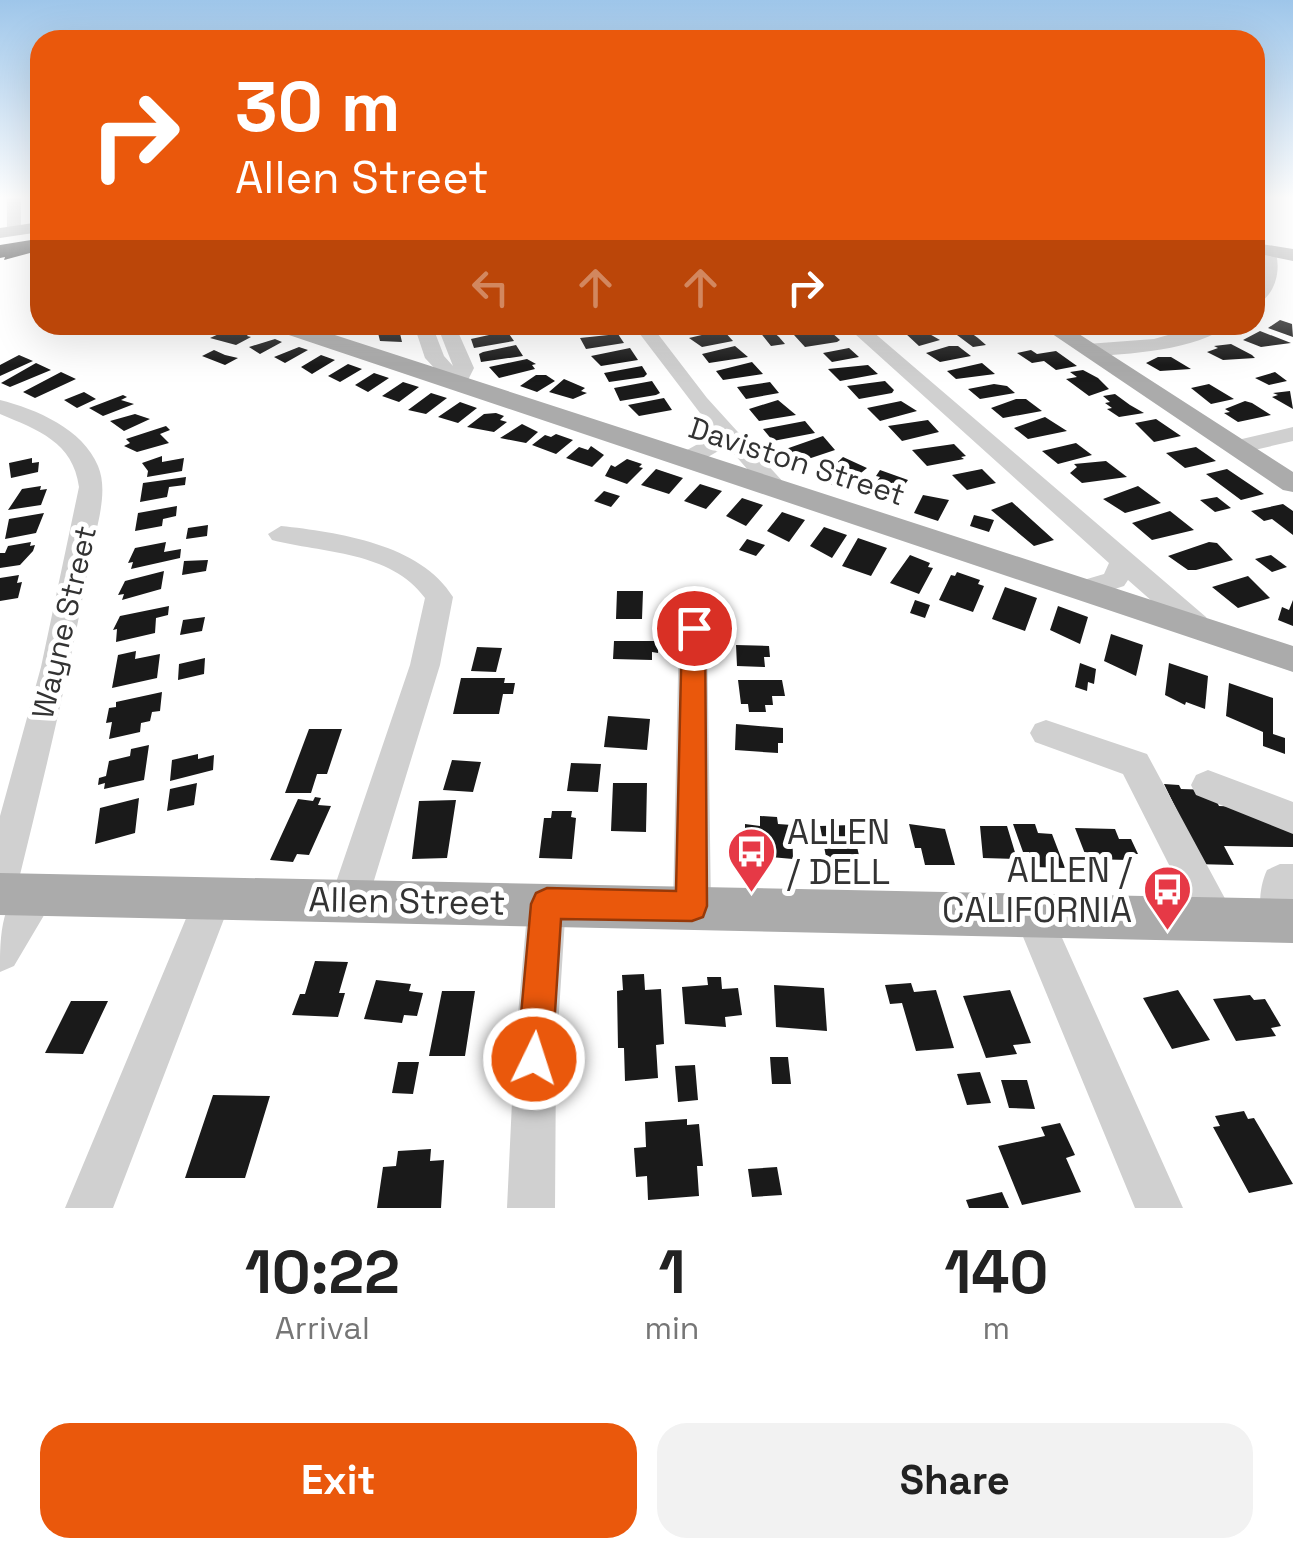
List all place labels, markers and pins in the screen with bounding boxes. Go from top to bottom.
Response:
pin [652,586,737,671]
place label: ALLEN / DELL [787,810,890,894]
bus stop icon: ALLEN / DELL [726,826,778,894]
place label: ALLEN / CALIFORNIA [942,848,1133,932]
bus stop icon: ALLEN / CALIFORNIA [1141,864,1193,932]

